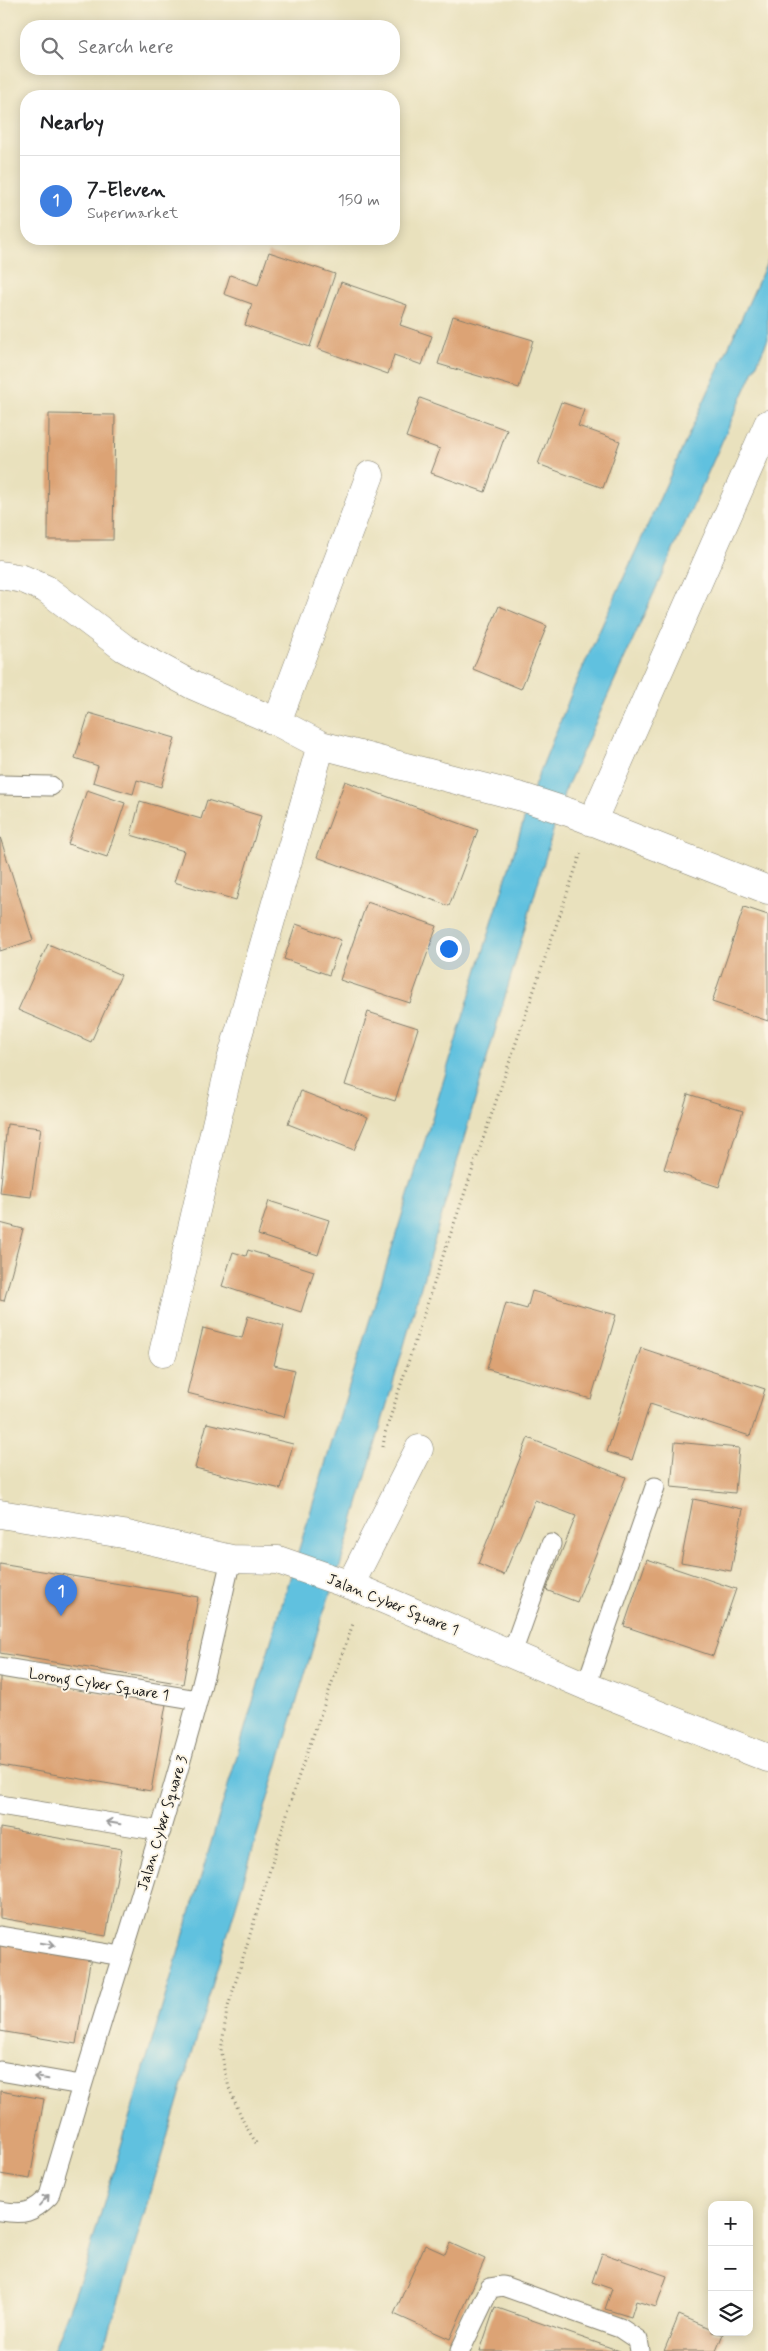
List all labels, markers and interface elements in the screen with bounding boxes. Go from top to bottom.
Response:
search box [20,20,400,75]
icon: search [38,34,66,62]
text: Search here [78,35,174,60]
text: Nearby [40,109,104,137]
text: 7-Eleven [87,178,165,203]
text: 1 [52,190,60,211]
text: 150 m [338,190,380,211]
text: Supermarket [87,203,178,224]
your location [436,936,462,962]
street label: Jalan Cyber Square 1 [324,1569,461,1640]
pin: 1 [45,1575,77,1616]
street label: Lorong Cyber Square 1 [27,1664,170,1707]
street label: Jalan Cyber Square 3 [133,1753,193,1893]
one-way arrow [105,1818,121,1828]
one-way arrow [40,1939,56,1949]
one-way arrow [33,2072,49,2082]
one-way arrow [38,2194,50,2207]
map controls [708,2201,753,2336]
button: + [708,2201,753,2246]
button: − [708,2246,753,2291]
button: layers [708,2291,753,2336]

